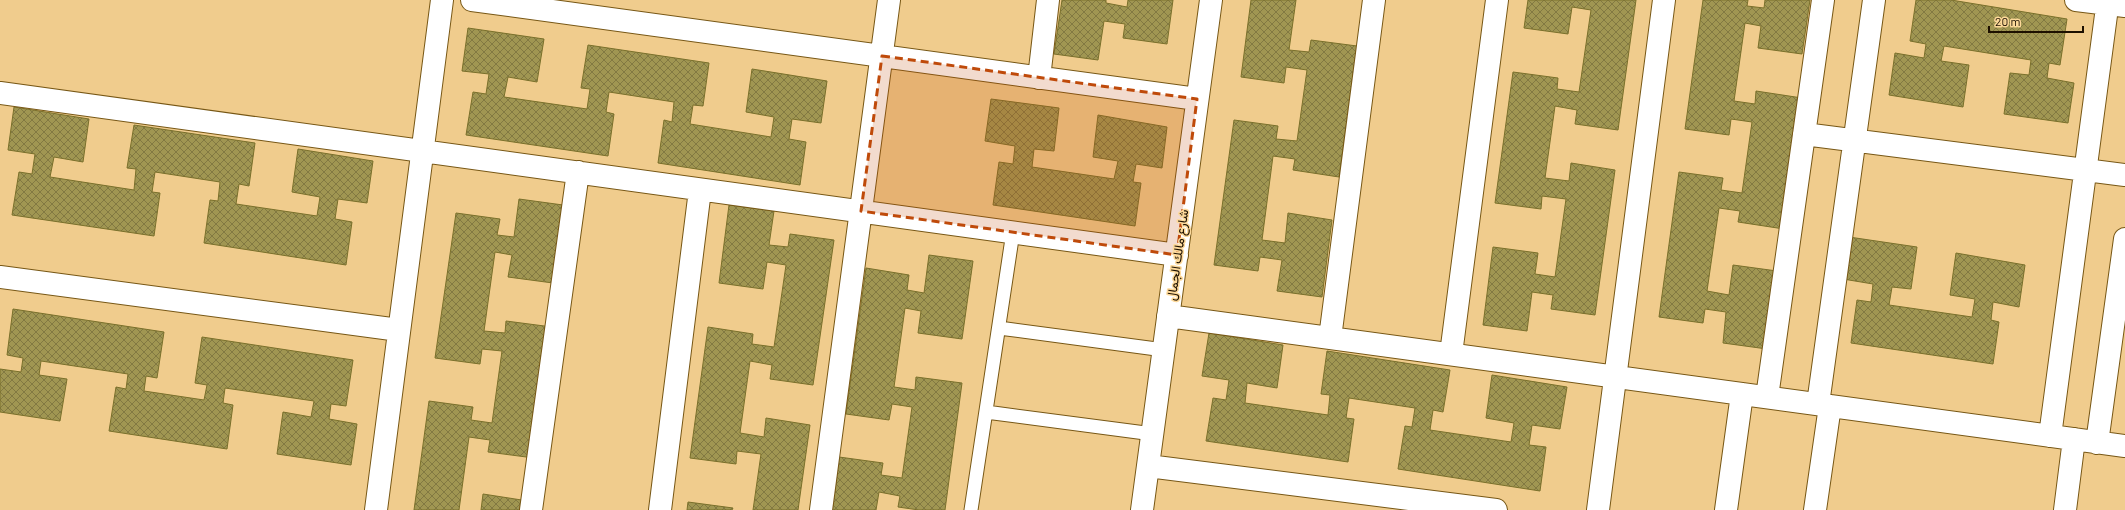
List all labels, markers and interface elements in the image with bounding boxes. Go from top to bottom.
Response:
scale bar [1989,8,2083,34]
text: 20 m [1995,14,2021,28]
street label: شارع مالك الجمال [1163,208,1193,302]

